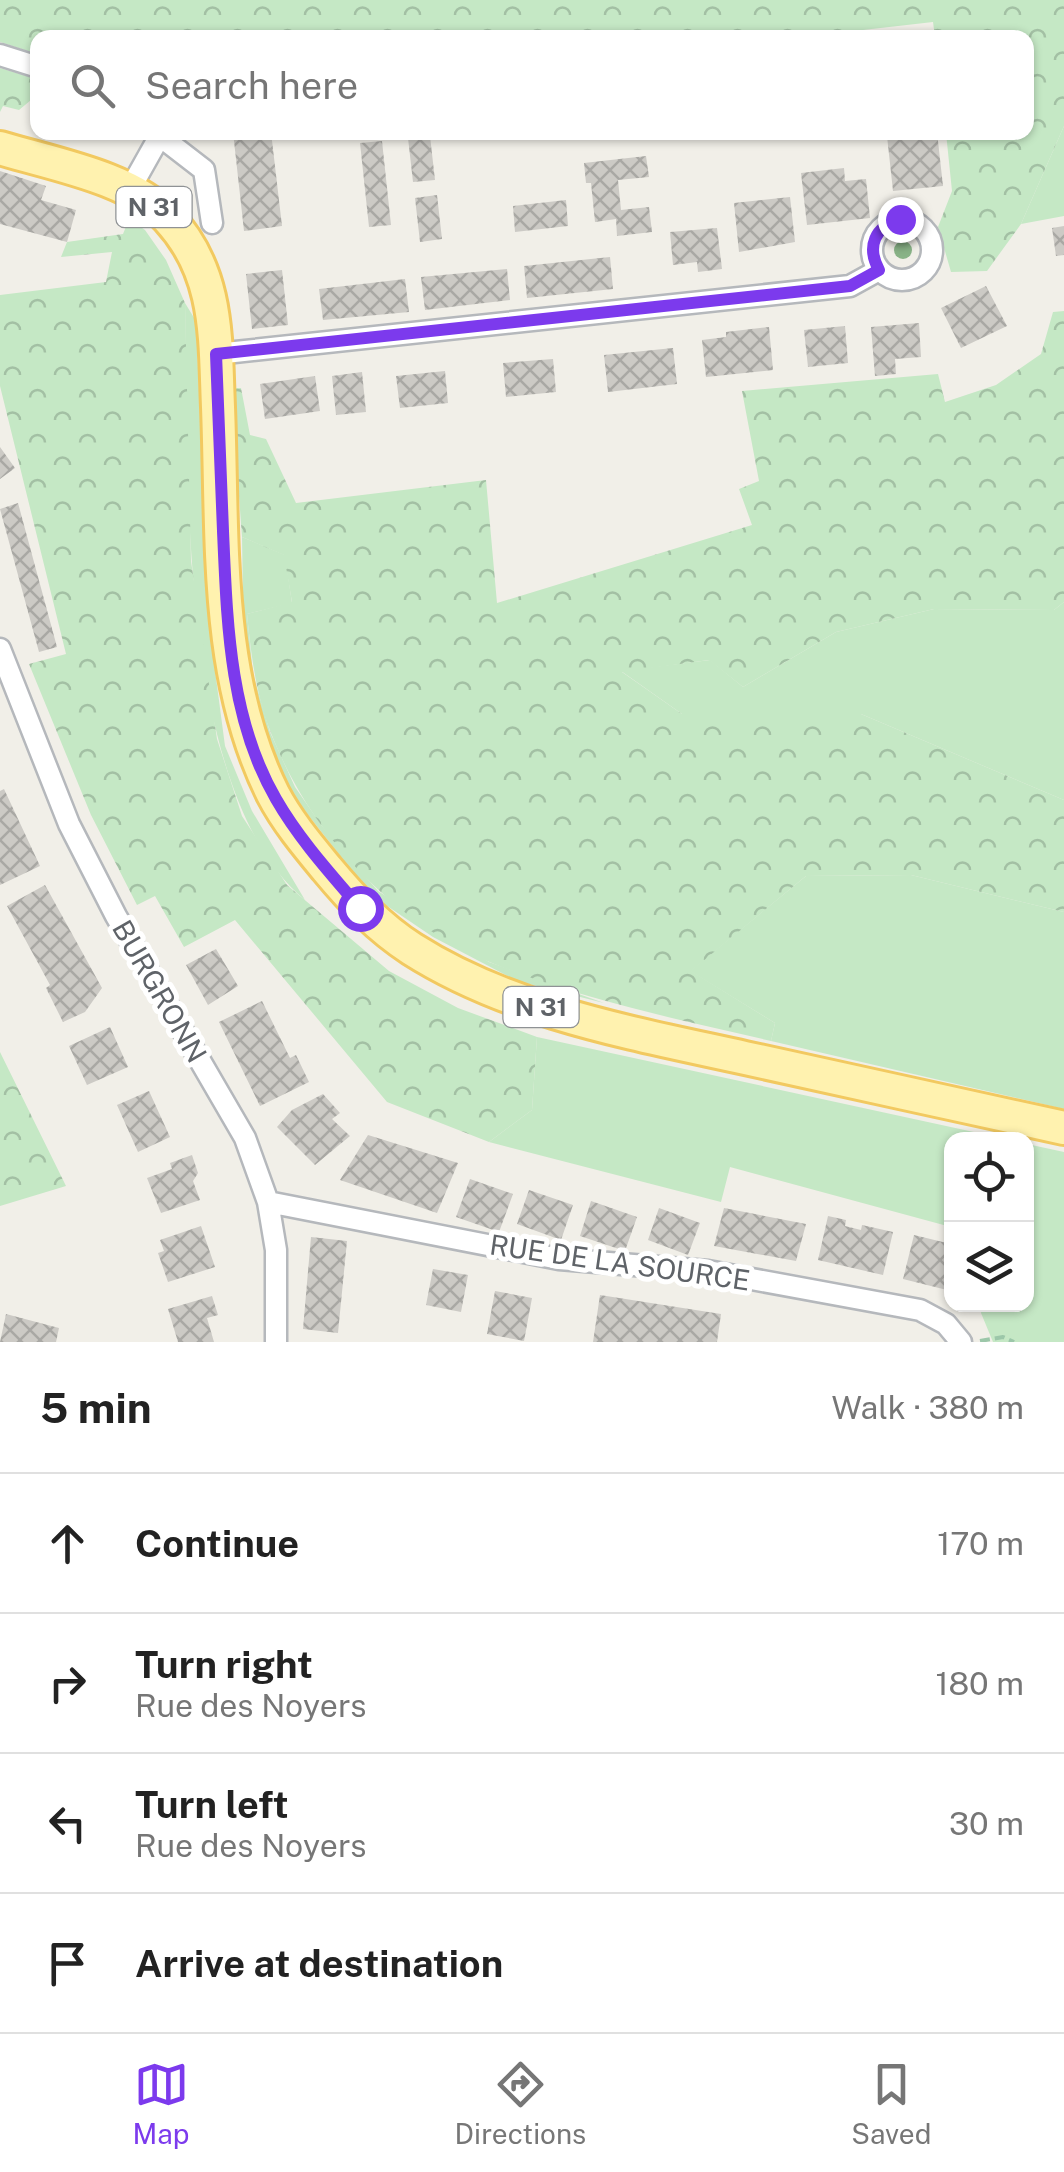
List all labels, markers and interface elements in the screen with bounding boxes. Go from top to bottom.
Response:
search box [30,30,1034,140]
icon: search [65,58,120,113]
text: Search here [145,63,358,108]
road number: N 31 [116,187,192,227]
route end [878,197,924,243]
route start [338,886,384,932]
street label: BURGRONN [106,914,214,1068]
road number: N 31 [504,987,578,1027]
map controls [944,1132,1034,1312]
button: locate [944,1132,1034,1222]
button: layers [944,1222,1034,1312]
street label: RUE DE LA SOURCE [488,1227,752,1297]
text: 5 min [40,1383,152,1432]
text: Walk · 380 m [831,1389,1024,1426]
icon: ahead [40,1516,95,1571]
text: Continue [135,1521,299,1566]
text: 170 m [937,1525,1024,1562]
text: Turn right [135,1642,313,1687]
icon: right [40,1656,95,1711]
text: 180 m [935,1665,1024,1702]
text: Rue des Noyers [135,1687,367,1724]
text: Turn left [135,1782,289,1827]
icon: left [40,1796,95,1851]
text: 30 m [949,1805,1024,1842]
text: Rue des Noyers [135,1827,367,1864]
icon: arrive [40,1936,95,1991]
text: Arrive at destination [135,1941,503,1986]
tab: Map [133,2057,189,2150]
tab: Directions [455,2057,586,2150]
tab: Saved [851,2057,931,2150]

